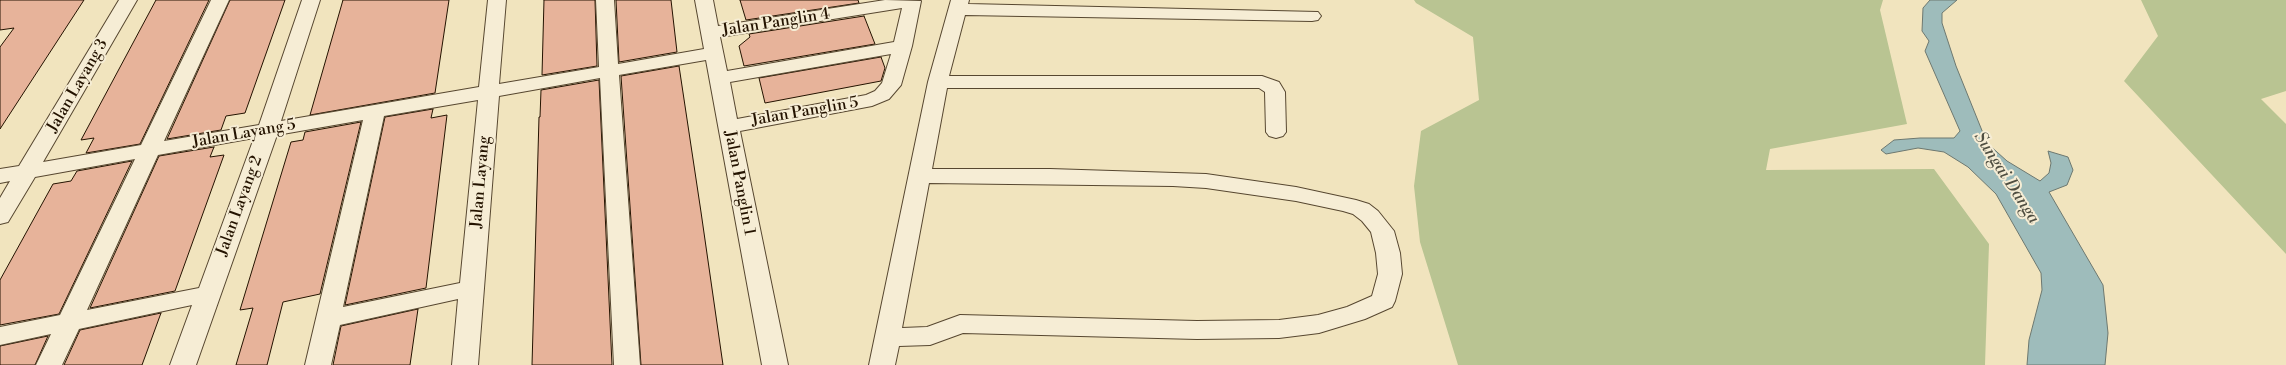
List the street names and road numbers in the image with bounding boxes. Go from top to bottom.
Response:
street label: Jalan Panglin 4 [721,5,831,41]
street label: Jalan Layang 3 [43,36,113,136]
street label: Jalan Panglin 5 [750,93,860,131]
street label: Jalan Layang 5 [191,115,297,153]
street label: Jalan Panglin 1 [719,129,759,237]
street label: Jalan Layang [467,135,495,229]
street label: Jalan Layang 2 [213,153,267,259]

